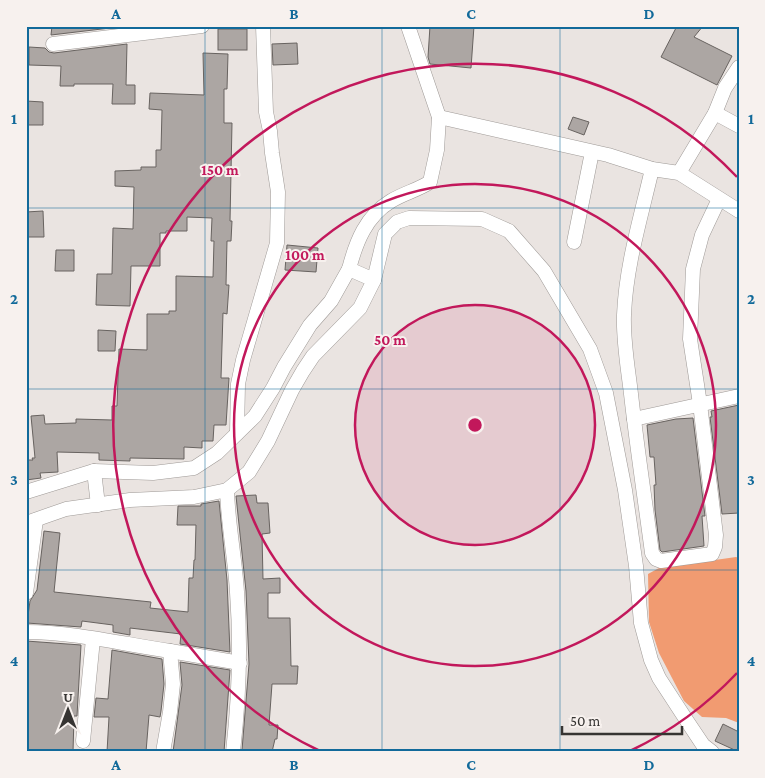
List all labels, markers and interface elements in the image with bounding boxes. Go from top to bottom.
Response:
text: A [110,5,121,22]
text: B [289,5,299,22]
text: C [466,5,476,22]
text: D [643,5,655,22]
text: 1 [11,110,17,127]
text: 1 [748,110,754,127]
text: 150 m [201,162,239,178]
text: 100 m [285,247,325,263]
text: 2 [10,290,18,307]
text: 2 [747,290,755,307]
text: 50 m [374,332,406,348]
centre of rings [466,416,484,434]
text: 3 [10,471,18,488]
text: 3 [747,471,755,488]
text: 4 [10,652,19,669]
text: 4 [747,652,756,669]
north arrow [42,686,92,736]
text: U [63,689,73,705]
scale bar [562,703,682,735]
text: 50 m [570,713,600,729]
text: A [110,756,121,773]
text: B [289,756,299,773]
text: C [466,756,476,773]
text: D [643,756,655,773]

